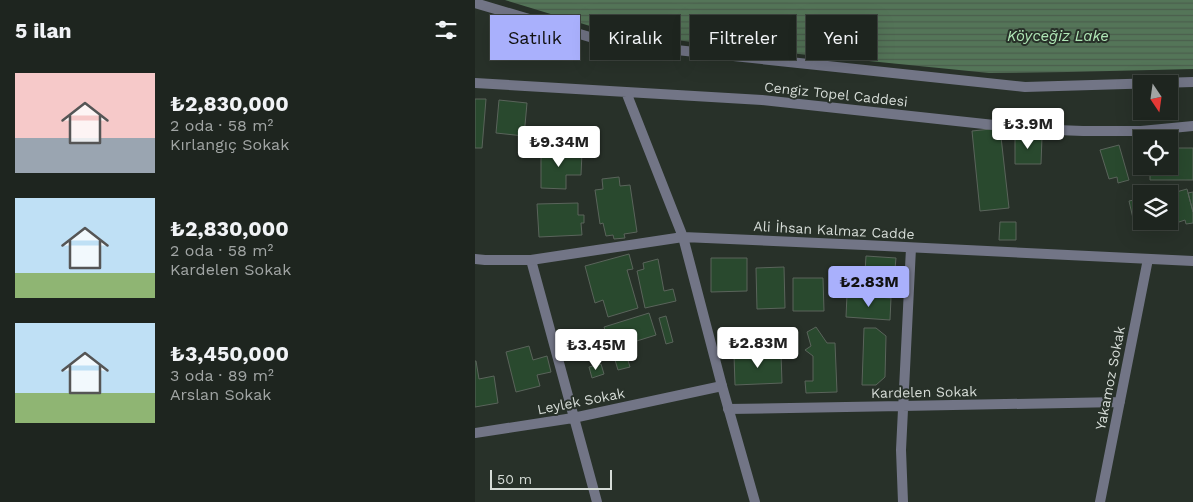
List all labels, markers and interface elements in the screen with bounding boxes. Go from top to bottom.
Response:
chip: Satılık [490,15,580,60]
chip: Kiralık [590,15,680,60]
chip: Filtreler [690,15,796,60]
chip: Yeni [806,15,877,60]
icon: filters [432,16,460,44]
text: 5 ilan [15,18,72,43]
water label: Köyceğiz Lake [1007,27,1109,45]
north arrow [1133,75,1177,120]
map controls [1133,75,1178,230]
street label: Cengiz Topel Caddesi [763,78,909,110]
text: ₺2,830,000 [170,91,289,116]
icon: home [55,93,115,153]
pin: ₺3.9M [993,108,1063,150]
text: ₺3.9M [1003,114,1053,133]
text: 2 oda · 58 m² [170,116,273,135]
pin: ₺9.34M [518,126,600,168]
button: locate [1133,130,1178,175]
text: ₺9.34M [529,132,589,151]
text: Kırlangıç Sokak [170,135,289,154]
button: layers [1133,185,1178,230]
text: ₺2,830,000 [170,216,289,241]
icon: home [55,218,115,278]
street label: Ali İhsan Kalmaz Cadde [753,218,915,242]
text: 2 oda · 58 m² [170,241,273,260]
text: Kardelen Sokak [170,260,291,279]
pin: ₺2.83M [828,266,910,308]
text: ₺2.83M [839,272,899,291]
street label: Yakamoz Sokak [1092,325,1128,431]
pin: ₺2.83M [717,326,799,369]
pin: ₺3.45M [555,328,637,371]
text: ₺2.83M [728,333,788,352]
text: ₺3.45M [566,335,626,354]
text: ₺3,450,000 [170,341,289,366]
icon: home [55,343,115,403]
text: 3 oda · 89 m² [170,366,274,385]
street label: Kardelen Sokak [871,383,977,401]
text: Arslan Sokak [170,385,271,404]
street label: Leylek Sokak [536,385,626,417]
scale bar [490,467,613,490]
text: 50 m [497,471,532,487]

